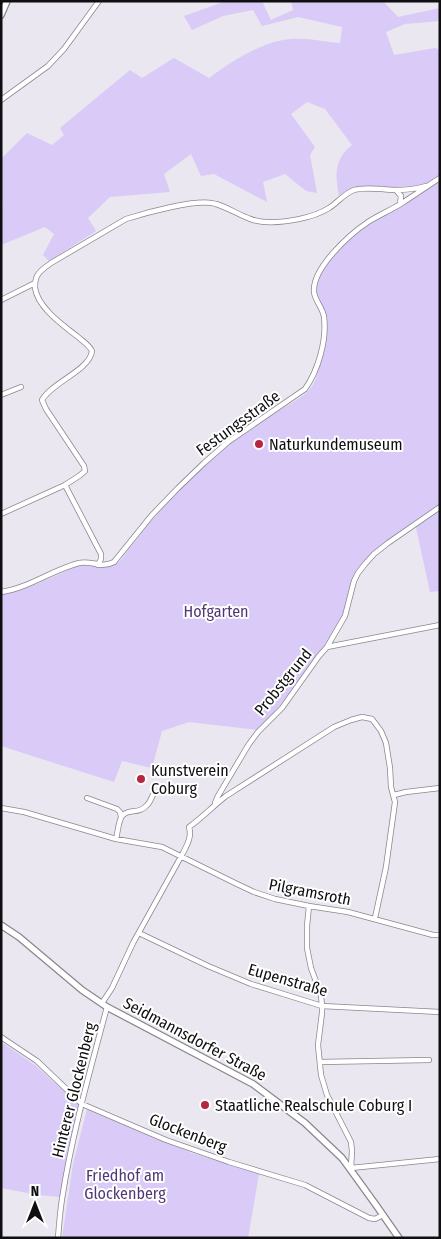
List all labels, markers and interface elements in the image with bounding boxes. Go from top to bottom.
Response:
street label: Festungsstraße [192,386,284,460]
place label: Naturkundemuseum [269,435,402,454]
marker: Naturkundemuseum [253,438,265,450]
park label: Hofgarten [184,602,248,621]
street label: Probstgrund [250,645,316,719]
place label: Kunstverein Coburg [151,761,229,798]
marker: Kunstverein Coburg [135,773,147,785]
street label: Pilgramsroth [267,875,353,909]
street label: Eupenstraße [246,960,330,1000]
street label: Seidmannsdorfer Straße [120,993,270,1085]
street label: Hinterer Glockenberg [48,1020,100,1160]
place label: Staatliche Realschule Coburg I [215,1096,412,1115]
marker: Staatliche Realschule Coburg I [199,1099,211,1111]
street label: Glockenberg [147,1110,230,1157]
park label: Friedhof am Glockenberg [84,1166,166,1203]
north arrow [10,1179,60,1229]
text: N [31,1183,39,1200]

